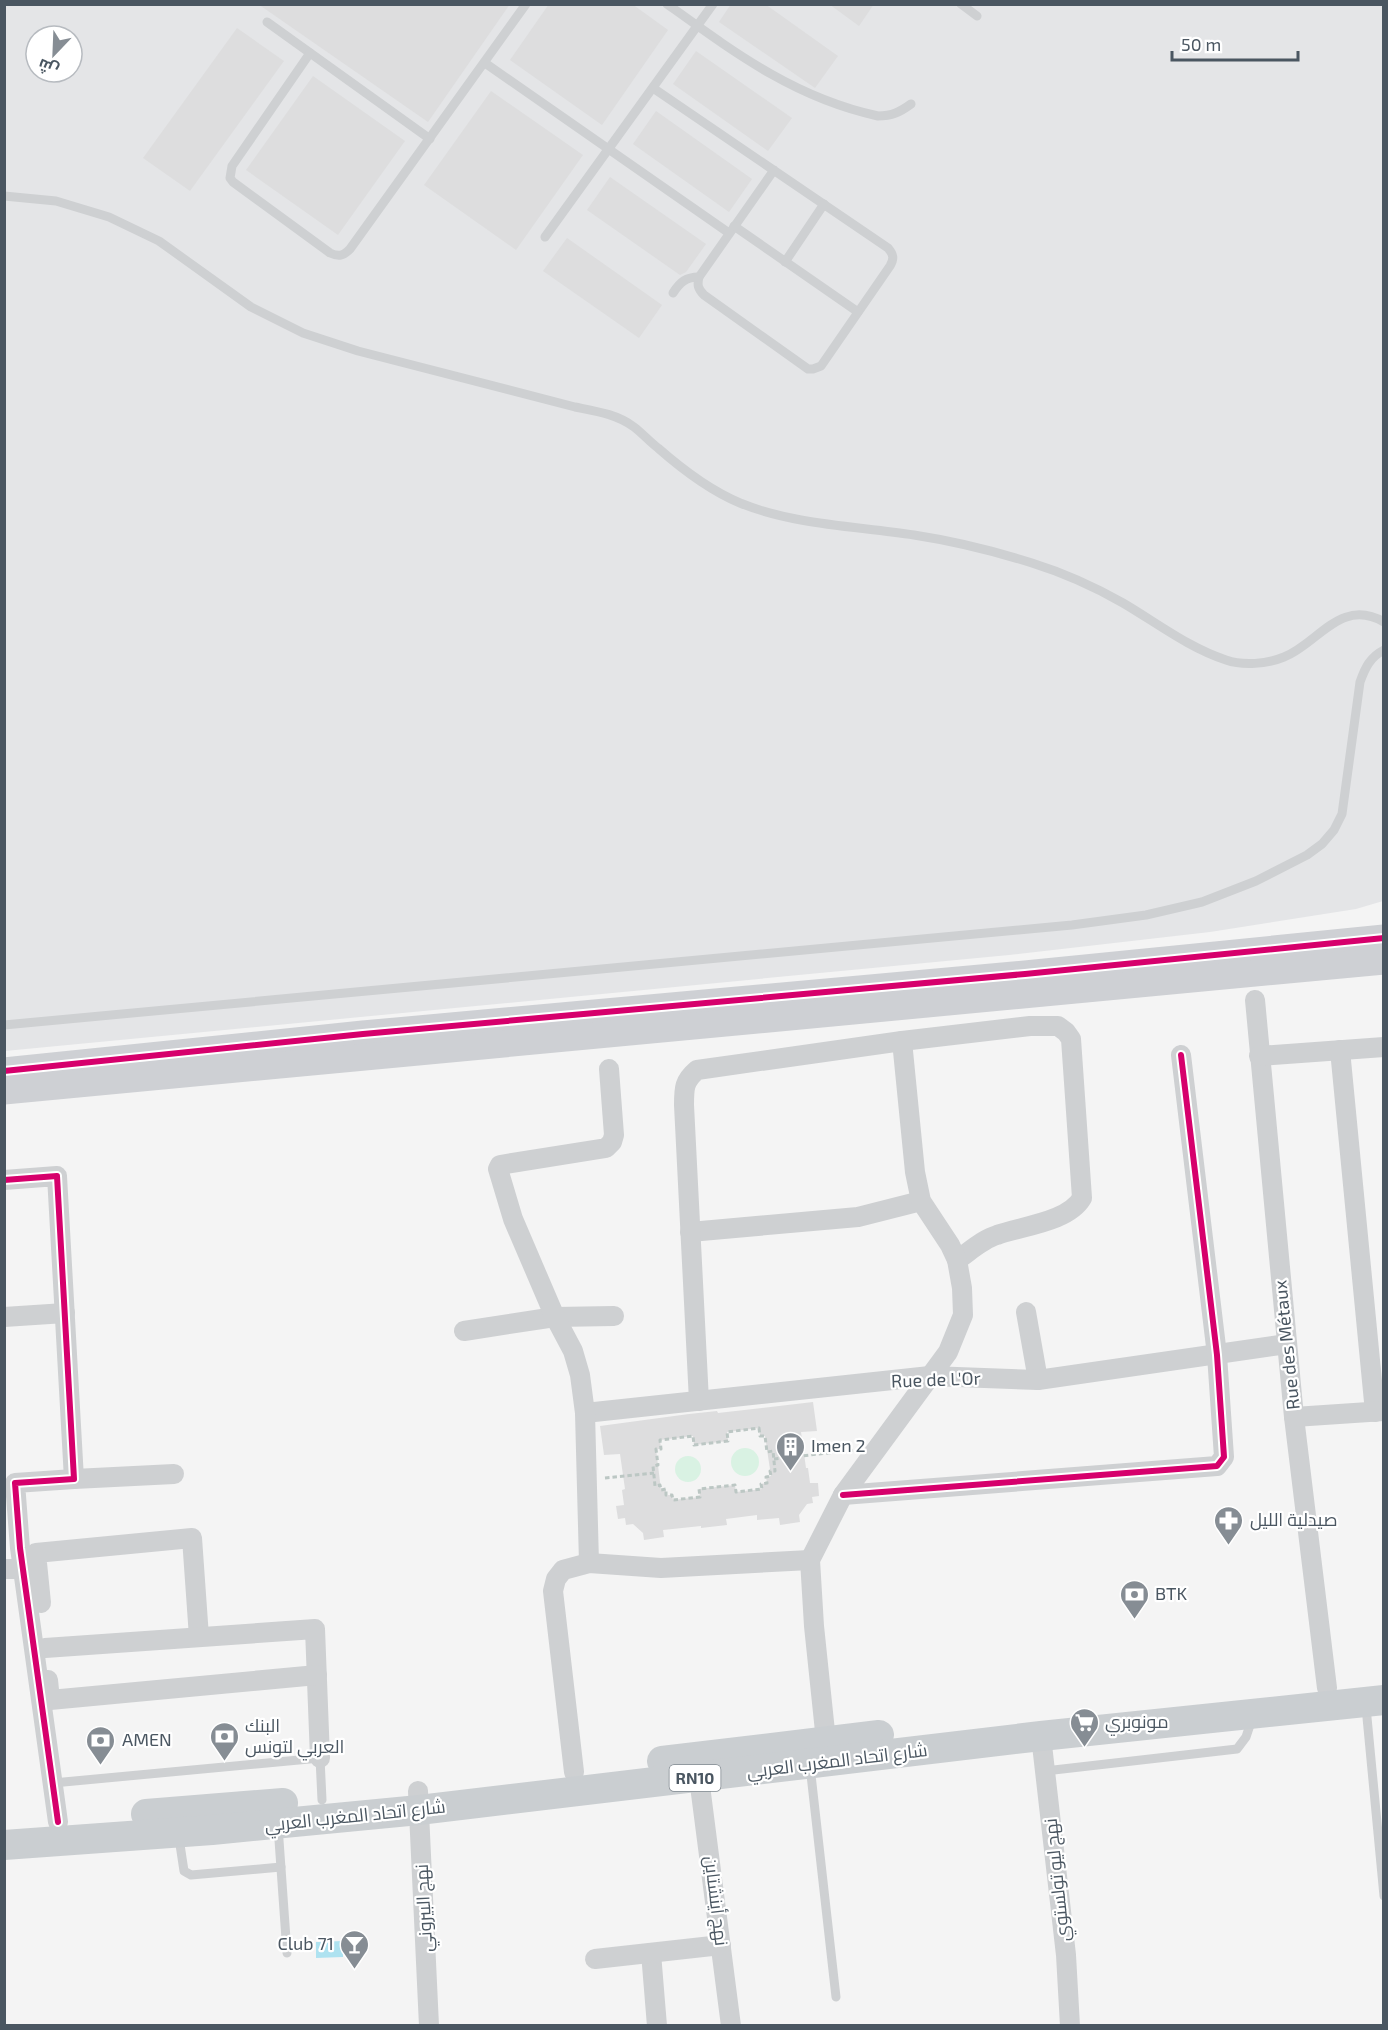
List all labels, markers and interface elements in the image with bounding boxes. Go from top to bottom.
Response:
north arrow [24,24,84,84]
scale bar [1172,24,1298,62]
text: 50 m [1181,33,1221,55]
text: ش [35,55,61,81]
street label: Rue des Métaux [1268,1279,1304,1411]
street label: Rue de L'Or [891,1366,981,1392]
building icon: Imen 2 [774,1430,806,1472]
place label: Imen 2 [811,1434,866,1456]
pharmacy icon: صيدلية الليل [1213,1504,1245,1546]
place label: صيدلية الليل [1250,1508,1338,1531]
bank icon: BTK [1118,1578,1150,1620]
place label: BTK [1155,1582,1187,1604]
supermarket icon: مونوبري [1068,1706,1100,1748]
place label: مونوبري [1105,1710,1169,1736]
place label: البنك العربي لتونس [245,1714,344,1761]
bank icon: البنك العربي لتونس [208,1720,240,1762]
bank icon: AMEN [85,1724,117,1766]
place label: AMEN [122,1728,172,1750]
street label: شارع اتحاد المغرب العربي [745,1738,929,1786]
road number: RN10 [670,1765,720,1791]
street label: شارع اتحاد المغرب العربي [263,1795,447,1839]
street label: نهج ليو تولستوي [1039,1817,1077,1943]
street label: نهج أينشتاين [699,1855,733,1947]
street label: نهج البيروني [410,1863,440,1953]
bar icon: Club 71 [339,1928,371,1970]
place label: Club 71 [277,1932,334,1954]

